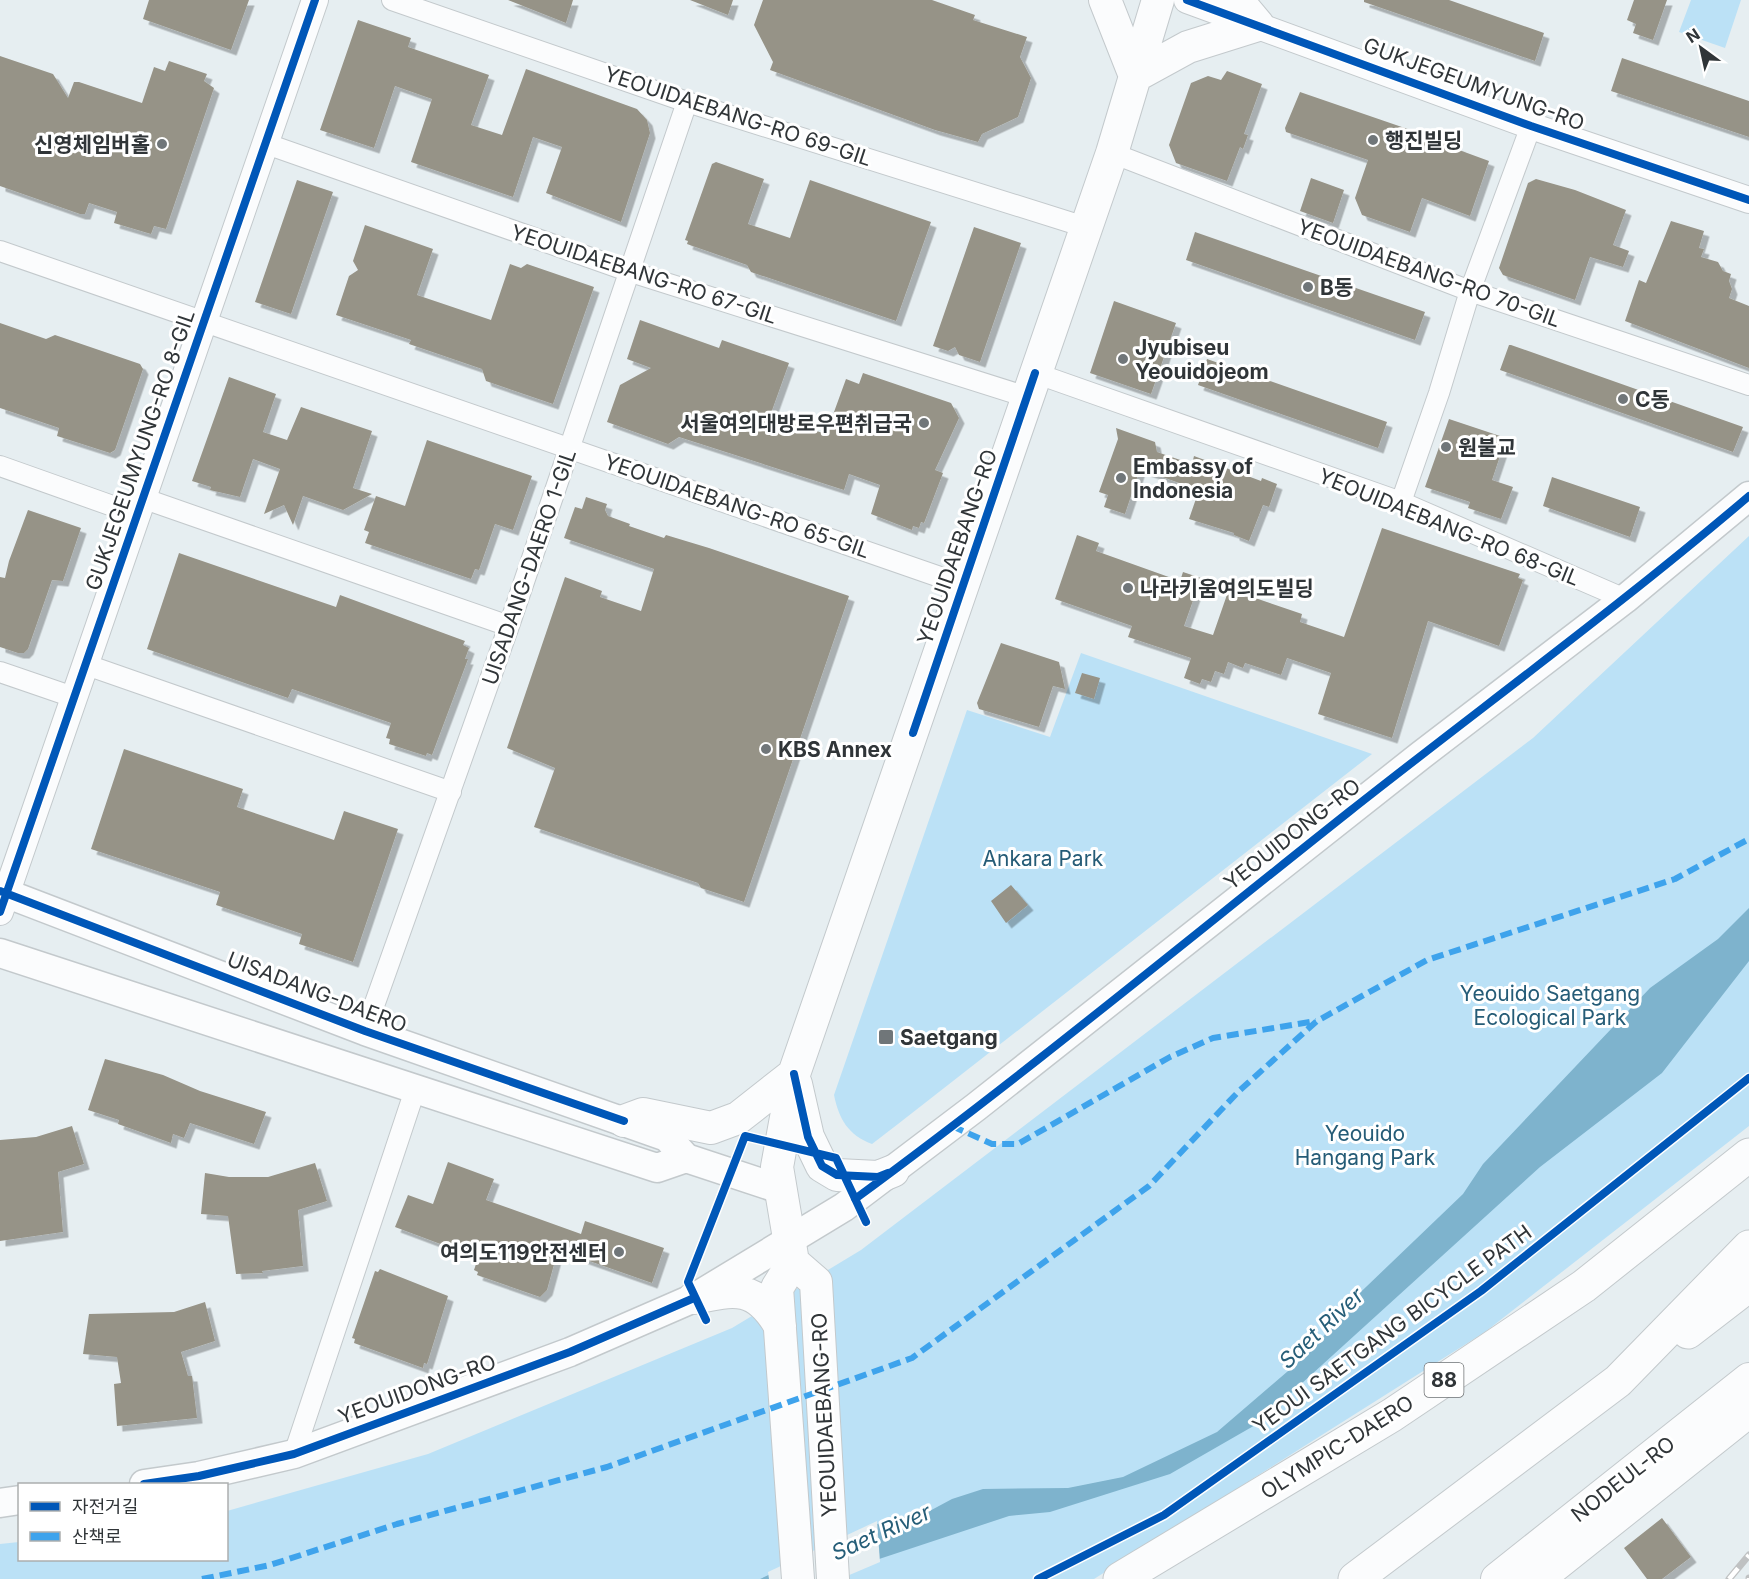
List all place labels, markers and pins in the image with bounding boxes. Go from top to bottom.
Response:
place label: 행진빌딩 [1385,128,1462,153]
place label: 신영체임버홀 [34,132,150,157]
marker: 행진빌딩 [1366,133,1380,147]
marker: 신영체임버홀 [155,137,169,151]
place label: B동 [1320,275,1353,300]
marker: B동 [1301,280,1315,294]
place label: Jyubiseu Yeouidojeom [1135,335,1269,384]
marker: Jyubiseu Yeouidojeom [1116,352,1130,366]
place label: C동 [1635,387,1670,412]
marker: C동 [1616,392,1630,406]
place label: 서울여의대방로우편취급국 [680,411,912,436]
marker: 서울여의대방로우편취급국 [917,416,931,430]
place label: 원불교 [1458,435,1516,460]
marker: 원불교 [1439,440,1453,454]
place label: Embassy of Indonesia [1133,454,1254,503]
marker: Embassy of Indonesia [1114,471,1128,485]
place label: 나라키움여의도빌딩 [1140,576,1314,601]
marker: 나라키움여의도빌딩 [1121,581,1135,595]
place label: KBS Annex [778,737,892,762]
marker: KBS Annex [759,742,773,756]
place label: Saetgang [900,1025,998,1050]
marker: Saetgang [877,1028,895,1046]
place label: 여의도119안전센터 [440,1240,607,1265]
marker: 여의도119안전센터 [612,1245,626,1259]

